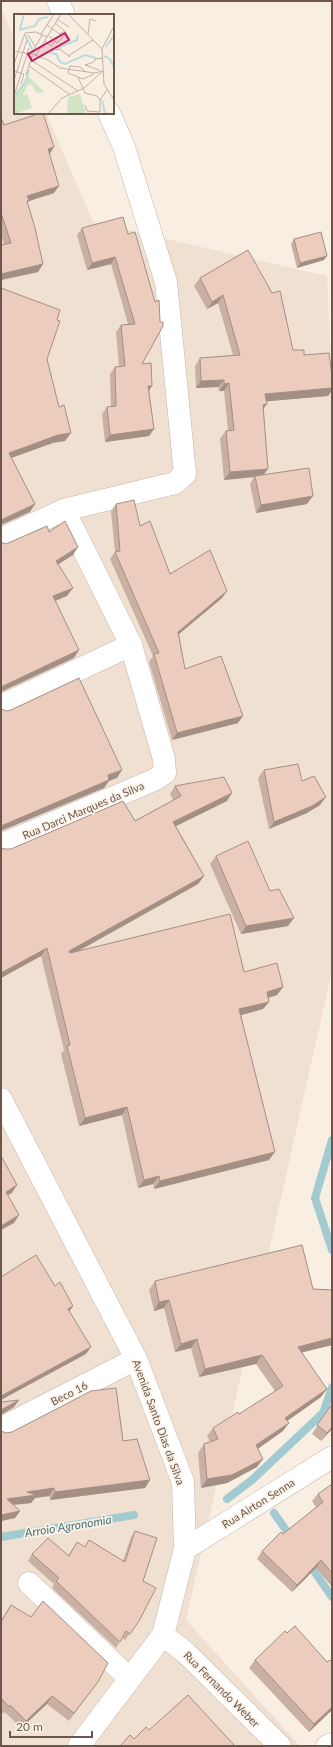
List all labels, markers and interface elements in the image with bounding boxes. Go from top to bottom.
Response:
inset map [14,14,114,114]
street label: Rua Darci Marques da Silva [20,778,146,842]
street label: Avenida Santo Dias da Silva [130,1358,188,1486]
street label: Beco 16 [48,1378,90,1408]
street label: Rua Airton Senna [219,1475,297,1531]
water label: Arroio Agronomia [23,1512,112,1540]
street label: Rua Fernando Weber [181,1648,263,1730]
scale bar [10,1713,92,1739]
text: 20 m [16,1719,43,1734]

